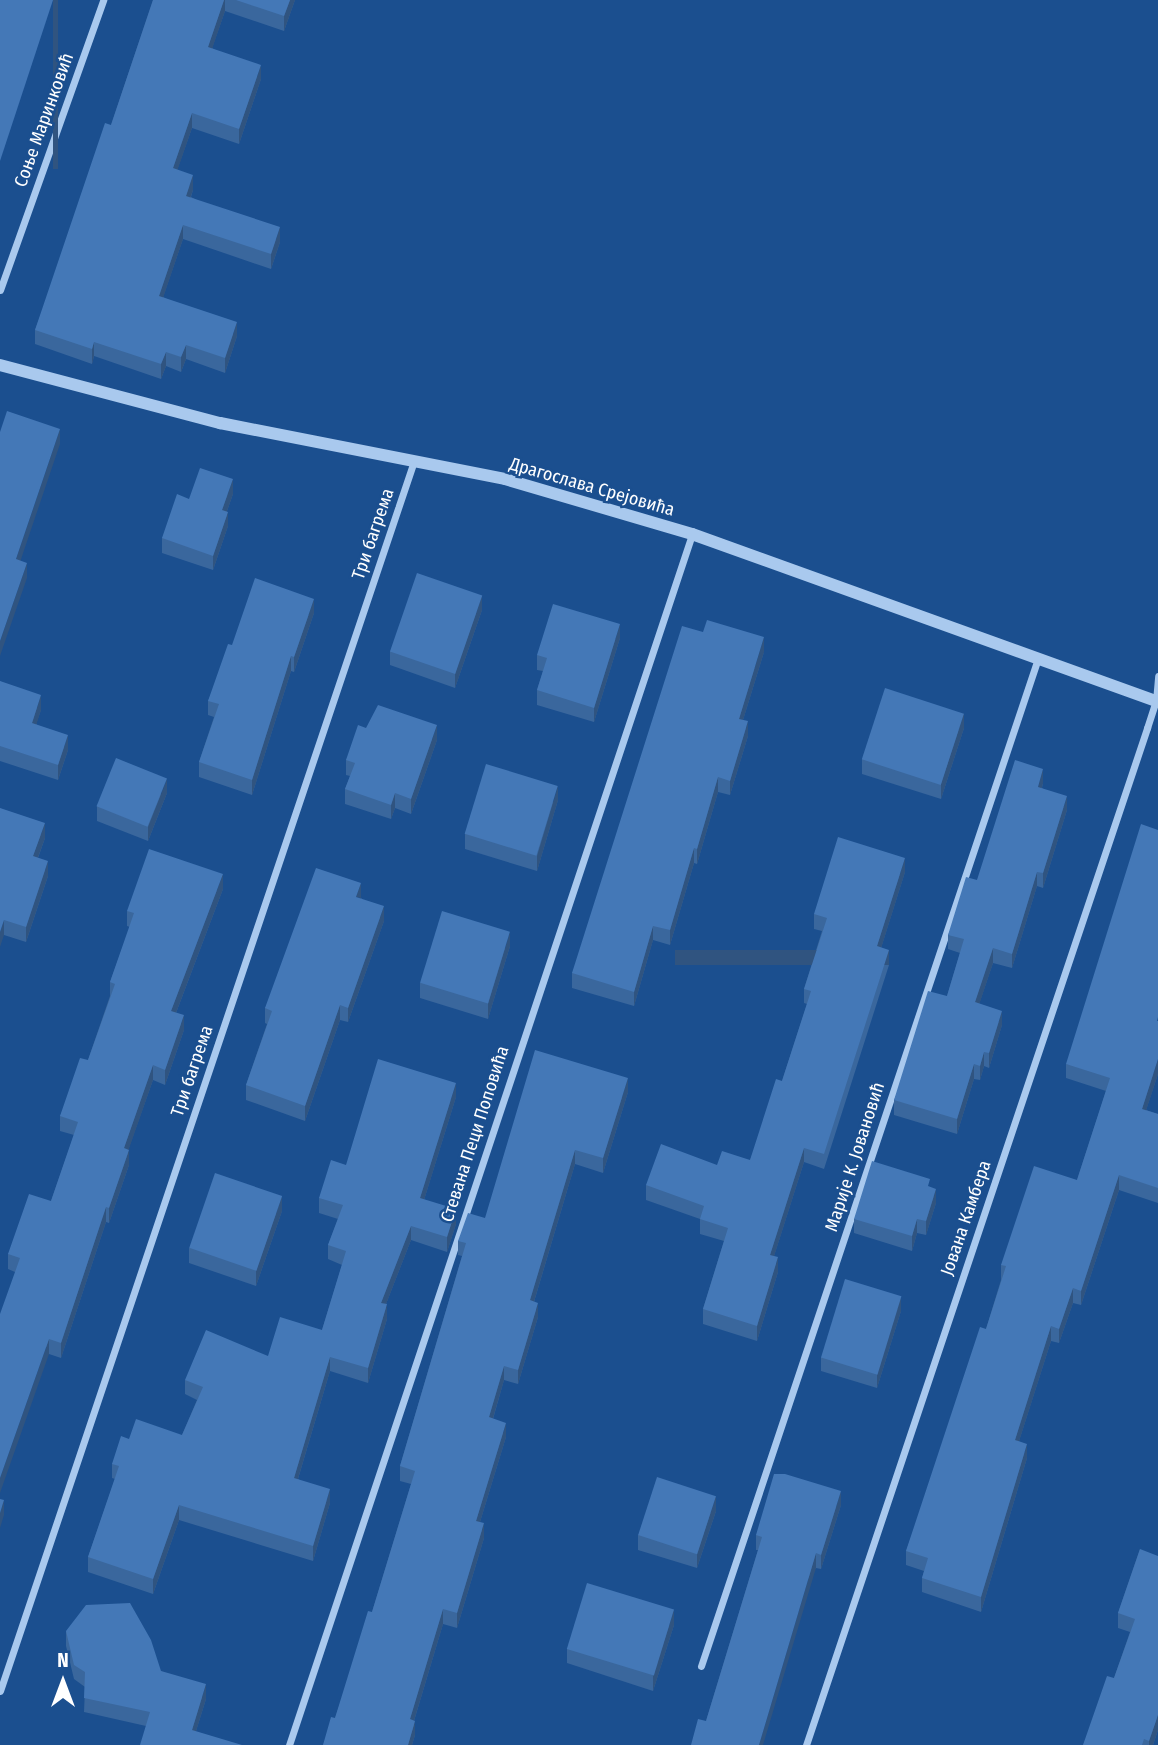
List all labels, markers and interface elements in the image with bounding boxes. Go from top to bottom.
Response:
street label: Соње Маринковић [10,50,78,190]
street label: Драгослава Срејовића [507,453,677,521]
street label: Три багрема [347,486,399,582]
street label: Три багрема [166,1023,218,1119]
street label: Стевана Пеци Поповића [436,1043,514,1225]
street label: Марије К. Јовановић [821,1080,889,1234]
street label: Јована Камбера [936,1158,996,1278]
north arrow [28,1647,98,1717]
text: N [57,1649,69,1672]

